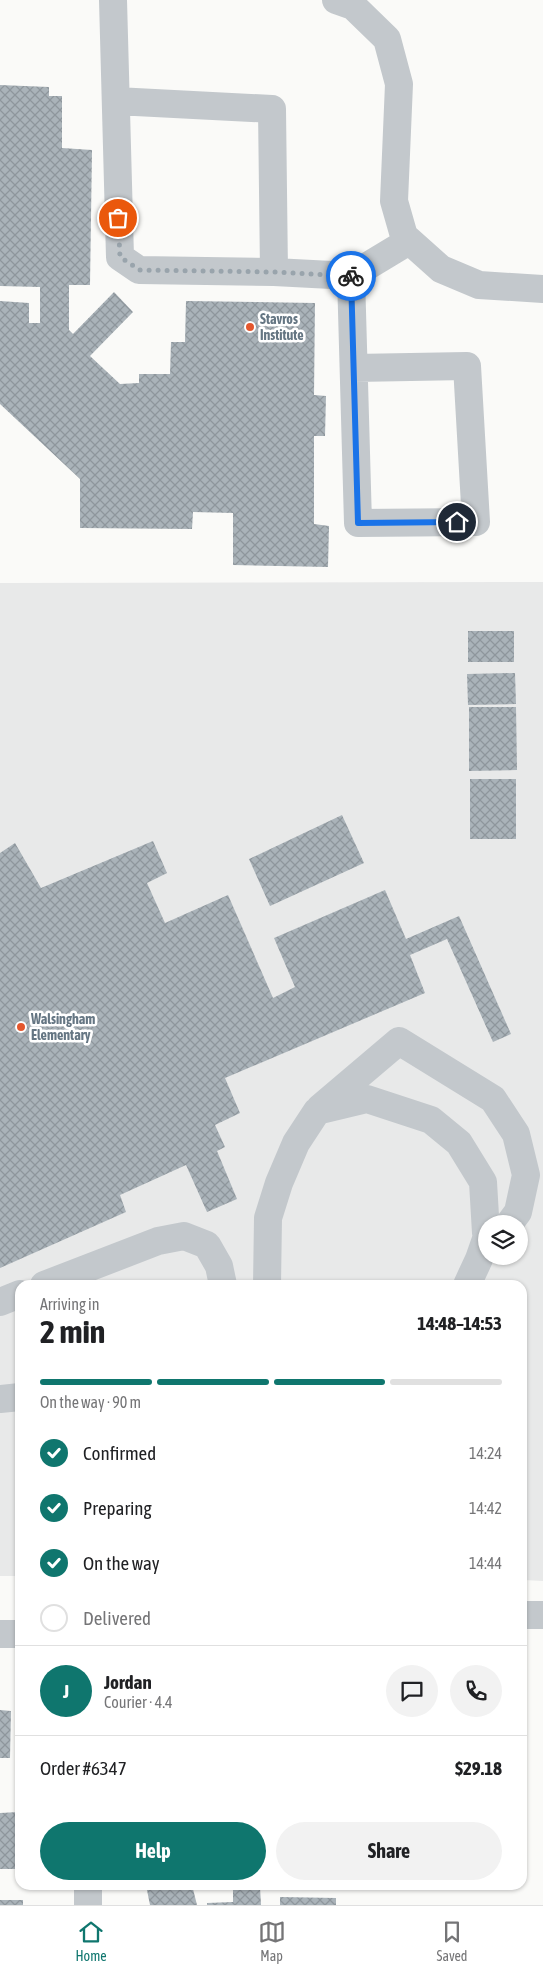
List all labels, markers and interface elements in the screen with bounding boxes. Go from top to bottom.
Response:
pin [97,197,139,239]
icon: bag [104,204,132,232]
courier [326,251,376,301]
icon: bike [337,262,365,290]
place label: Stavros Institute [260,311,304,343]
marker: Stavros Institute [244,321,256,333]
pin [436,501,478,543]
icon: home [443,508,471,536]
place label: Walsingham Elementary [30,1011,95,1043]
marker: Walsingham Elementary [15,1021,27,1033]
map controls [478,1215,528,1265]
button: layers [478,1215,528,1265]
text: Arriving in [40,1295,100,1313]
text: 14:48–14:53 [417,1312,502,1334]
text: 2 min [40,1313,105,1350]
text: On the way · 90 m [40,1393,141,1411]
icon: check [40,1439,68,1467]
text: Confirmed [83,1442,156,1464]
text: 14:24 [469,1444,502,1462]
icon: check [40,1494,68,1522]
text: Preparing [83,1497,152,1519]
text: 14:42 [469,1499,502,1517]
icon: check [40,1549,68,1577]
text: On the way [83,1552,160,1574]
text: 14:44 [469,1554,502,1572]
text: Delivered [83,1607,151,1629]
button: chat [386,1665,438,1717]
button: phone [450,1665,502,1717]
text: Jordan [104,1671,152,1693]
text: J [63,1680,69,1702]
text: Courier · 4.4 [104,1693,173,1711]
text: Order #6347 [40,1757,127,1779]
text: $29.18 [455,1757,502,1779]
button: Help [40,1822,266,1880]
button: Share [276,1822,502,1880]
tab: Home [75,1918,107,1964]
tab: Map [258,1918,286,1964]
tab: Saved [437,1918,467,1964]

